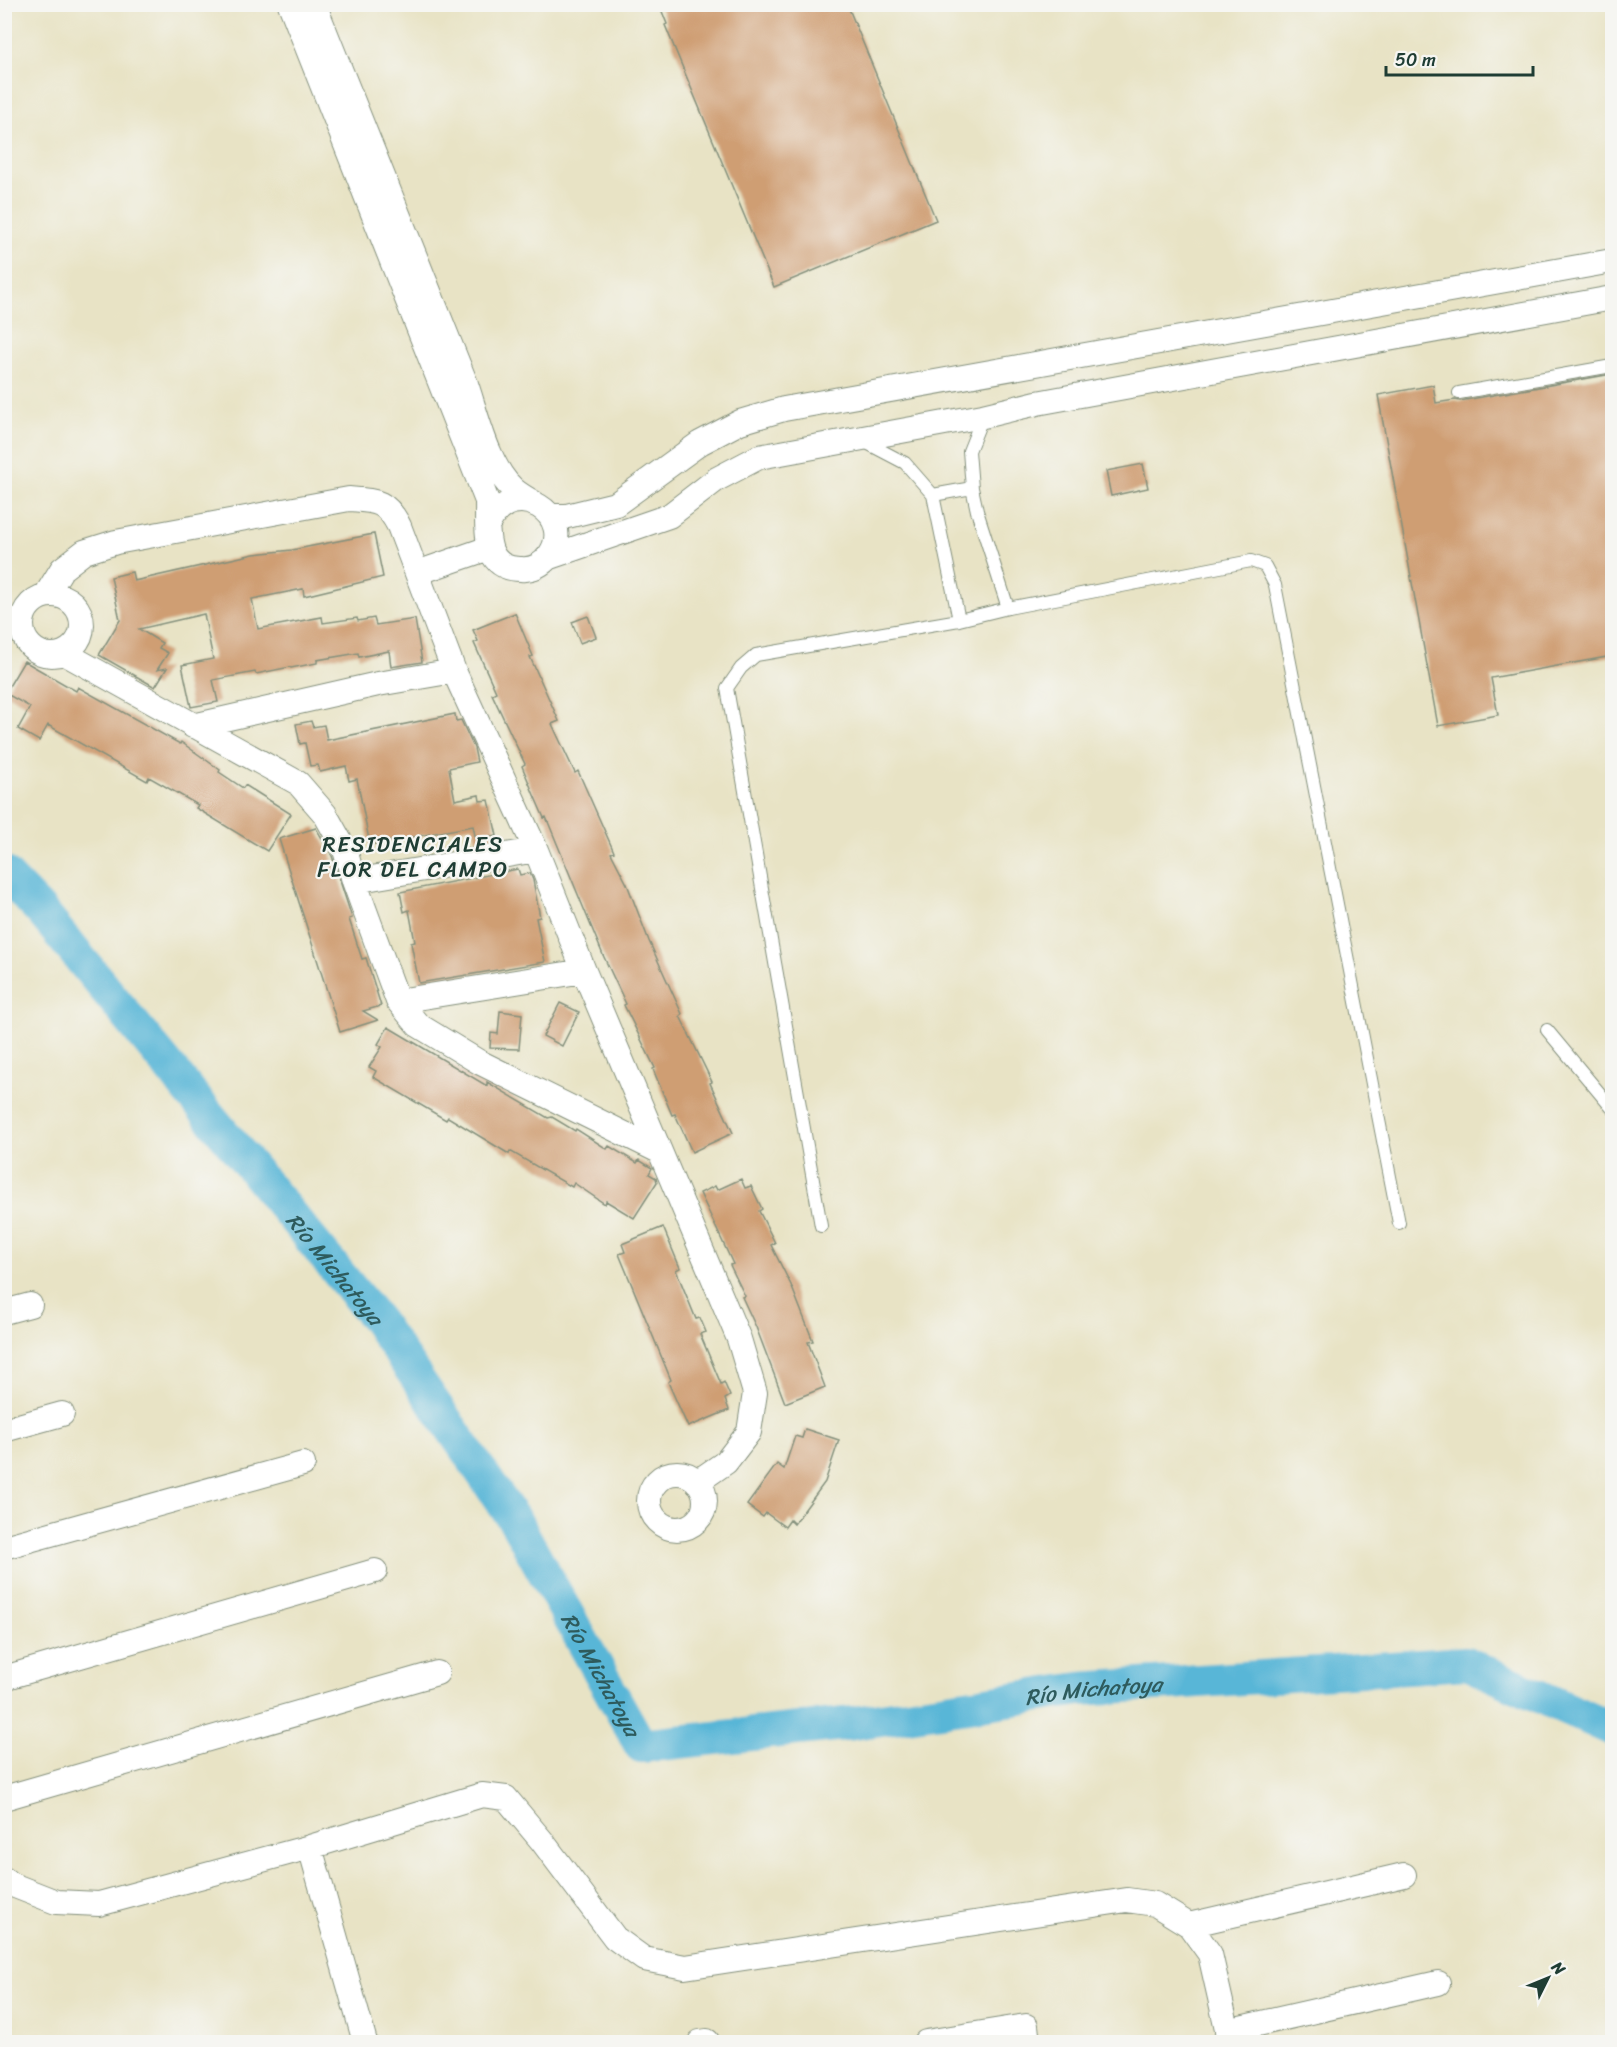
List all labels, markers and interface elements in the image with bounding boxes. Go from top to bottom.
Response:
scale bar [1386,39,1533,77]
text: 50 m [1395,44,1436,76]
district label: RESIDENCIALES FLOR DEL CAMPO [317,825,509,889]
water label: Río Michatoya [276,1204,395,1337]
water label: Río Michatoya [550,1605,653,1747]
water label: Río Michatoya [1022,1664,1166,1717]
north arrow [1518,1948,1578,2008]
text: N [1544,1953,1574,1983]

